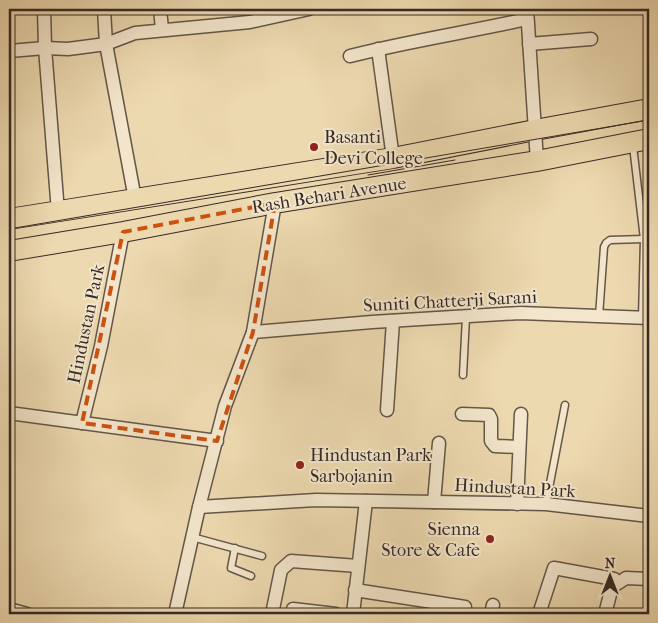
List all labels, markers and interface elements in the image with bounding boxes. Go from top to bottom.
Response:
place label: Basanti Devi College [324,127,423,169]
marker: Basanti Devi College [308,141,320,153]
street label: Rash Behari Avenue [250,173,408,218]
street label: Hindustan Park [64,262,110,386]
street label: Suniti Chatterji Sarani [363,286,538,317]
place label: Hindustan Park Sarbojanin [310,445,432,487]
marker: Hindustan Park Sarbojanin [294,459,306,471]
street label: Hindustan Park [454,475,577,502]
place label: Sienna Store & Cafe [381,519,481,561]
marker: Sienna Store & Cafe [484,533,496,545]
north arrow [586,550,636,600]
text: N [605,555,616,572]

